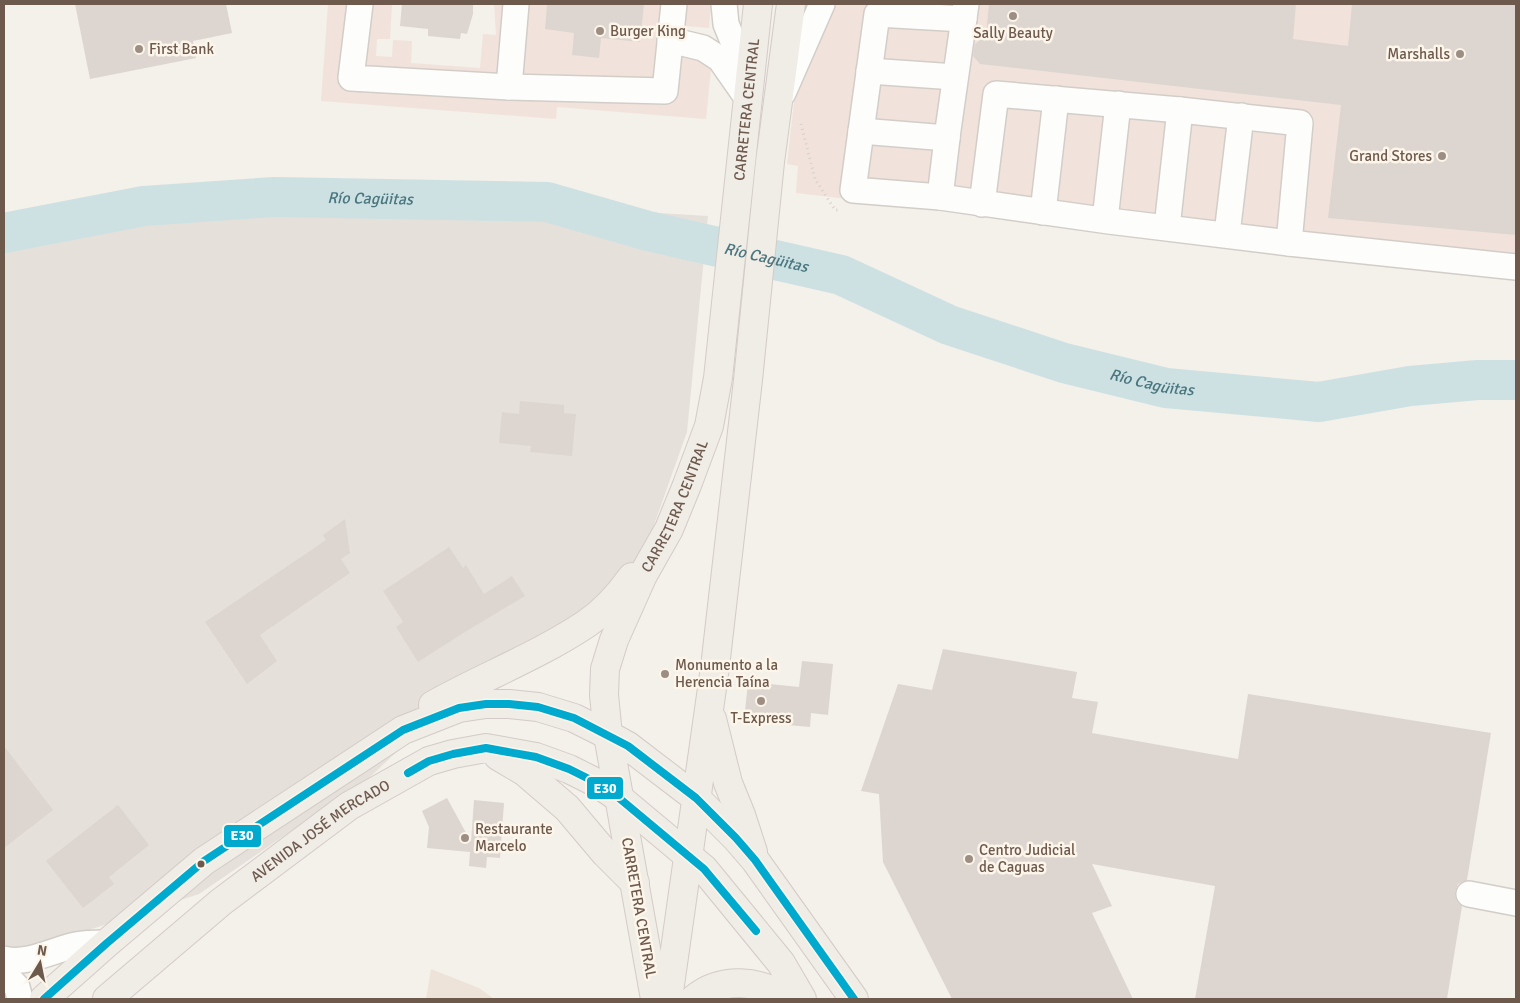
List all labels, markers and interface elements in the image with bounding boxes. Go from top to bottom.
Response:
marker: Sally Beauty [1007,10,1019,22]
place label: Burger King [610,22,686,40]
place label: Sally Beauty [973,24,1053,42]
marker: Burger King [594,25,606,37]
street label: CARRETERA CENTRAL [730,37,763,182]
place label: First Bank [149,40,214,58]
marker: First Bank [133,43,145,55]
place label: Marshalls [1387,45,1450,63]
marker: Marshalls [1454,48,1466,60]
place label: Grand Stores [1349,147,1432,165]
marker: Grand Stores [1436,150,1448,162]
water label: Río Cagüitas [327,188,415,210]
water label: Río Cagüitas [722,239,812,278]
water label: Río Cagüitas [1107,365,1196,401]
street label: CARRETERA CENTRAL [637,437,712,576]
place label: Monumento a la Herencia Taína [675,656,778,691]
marker: Monumento a la Herencia Taína [659,668,671,680]
marker: T-Express [755,695,767,707]
place label: T-Express [730,709,792,727]
street label: AVENIDA JOSÉ MERCADO [247,776,393,886]
line badge: E30 [586,776,624,800]
text: E30 [593,780,617,797]
place label: Restaurante Marcelo [475,820,553,855]
line badge: E30 [223,824,262,848]
text: E30 [230,827,254,844]
marker: Restaurante Marcelo [459,832,471,844]
street label: CARRETERA CENTRAL [618,836,660,980]
place label: Centro Judicial de Caguas [979,841,1075,876]
marker: Centro Judicial de Caguas [963,853,975,865]
unlabelled marker [196,859,206,869]
north arrow [15,938,65,988]
text: N [36,941,48,960]

